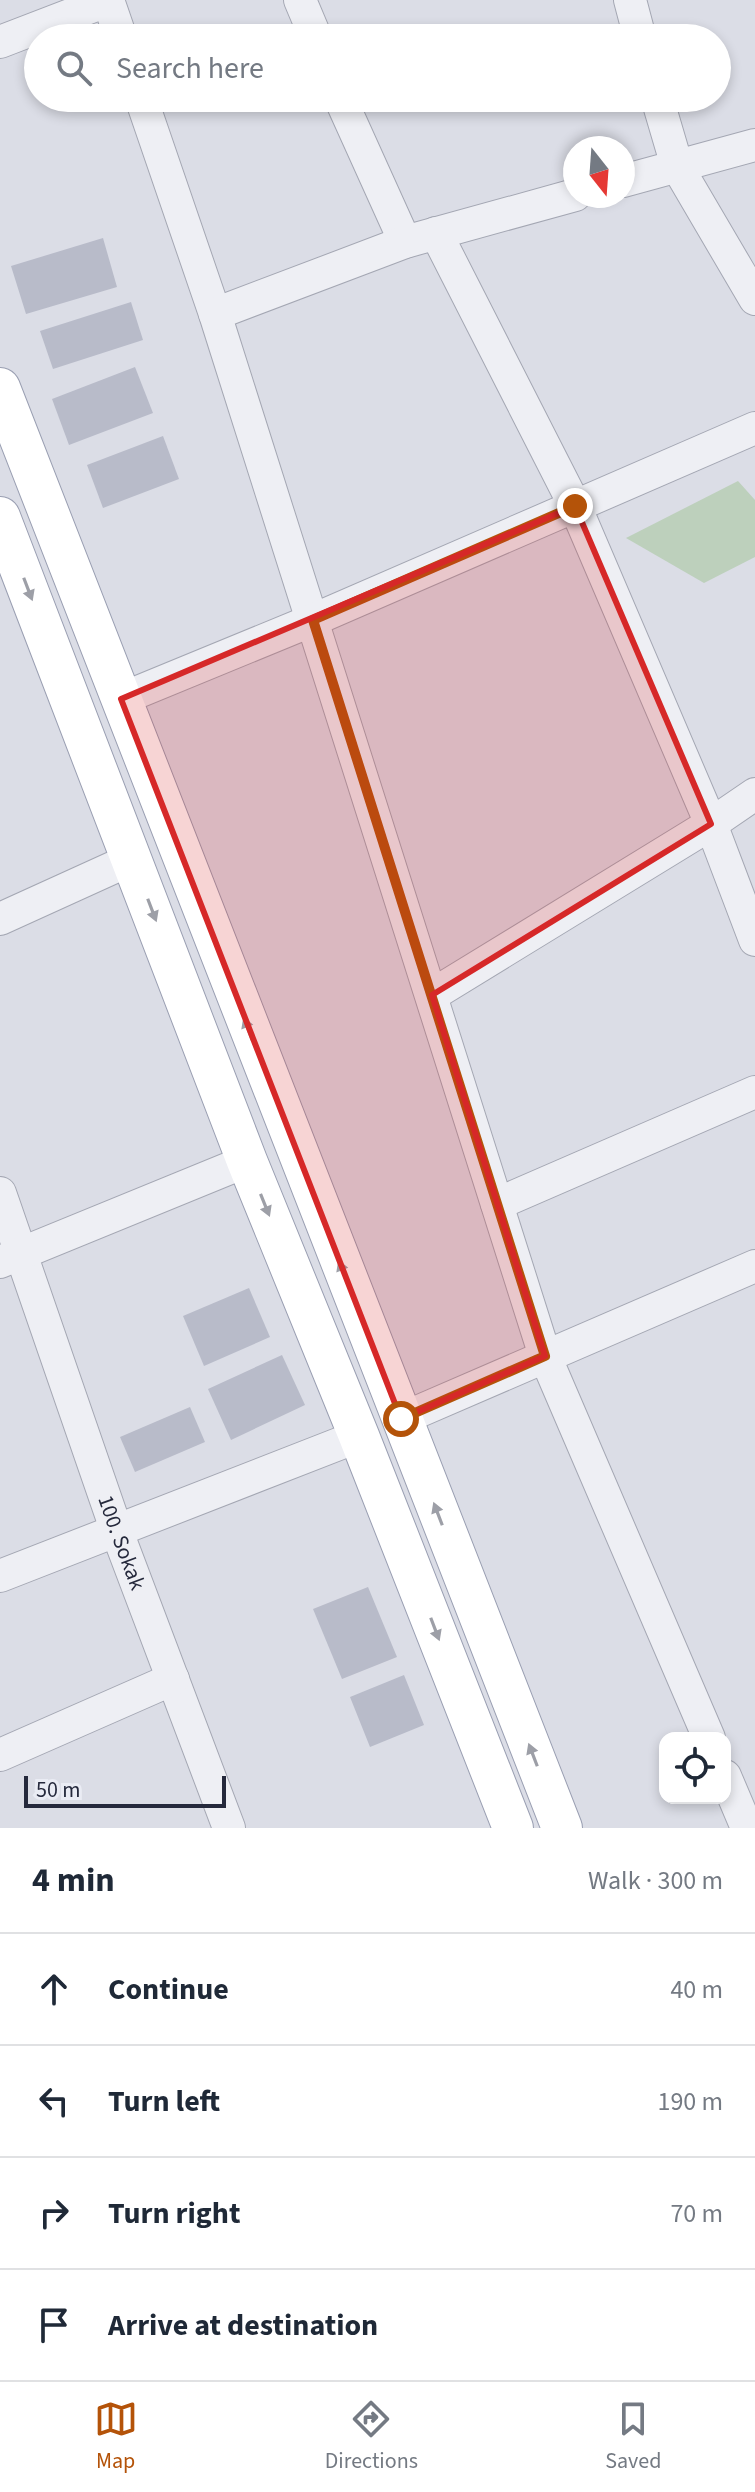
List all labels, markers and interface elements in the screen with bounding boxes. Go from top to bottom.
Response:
search box [24,24,731,112]
icon: search [52,46,96,90]
text: Search here [116,47,264,90]
north arrow [563,136,635,208]
route end [557,488,593,524]
one-way arrow [22,578,35,602]
one-way arrow [146,899,159,923]
one-way arrow [241,1017,254,1041]
one-way arrow [259,1193,272,1217]
one-way arrow [336,1259,349,1283]
route start [383,1401,419,1437]
street label: 100. Sokak [89,1491,154,1595]
one-way arrow [431,1501,444,1525]
one-way arrow [428,1617,441,1641]
map controls [659,1732,731,1804]
button: locate [659,1732,731,1804]
one-way arrow [526,1743,539,1767]
scale bar [24,1772,226,1808]
text: 50 m [36,1774,81,1806]
text: 4 min [32,1856,115,1905]
text: Walk · 300 m [588,1862,723,1899]
icon: ahead [32,1967,76,2011]
text: Continue [108,1968,229,2011]
text: 40 m [670,1971,723,2008]
icon: left [32,2079,76,2123]
text: Turn left [108,2080,220,2123]
text: 190 m [657,2083,723,2120]
icon: right [32,2191,76,2235]
text: Turn right [108,2192,240,2235]
text: 70 m [670,2195,723,2232]
icon: arrive [32,2303,76,2347]
text: Arrive at destination [108,2304,378,2347]
tab: Map [94,2397,138,2477]
tab: Directions [325,2397,418,2477]
tab: Saved [605,2397,661,2477]

